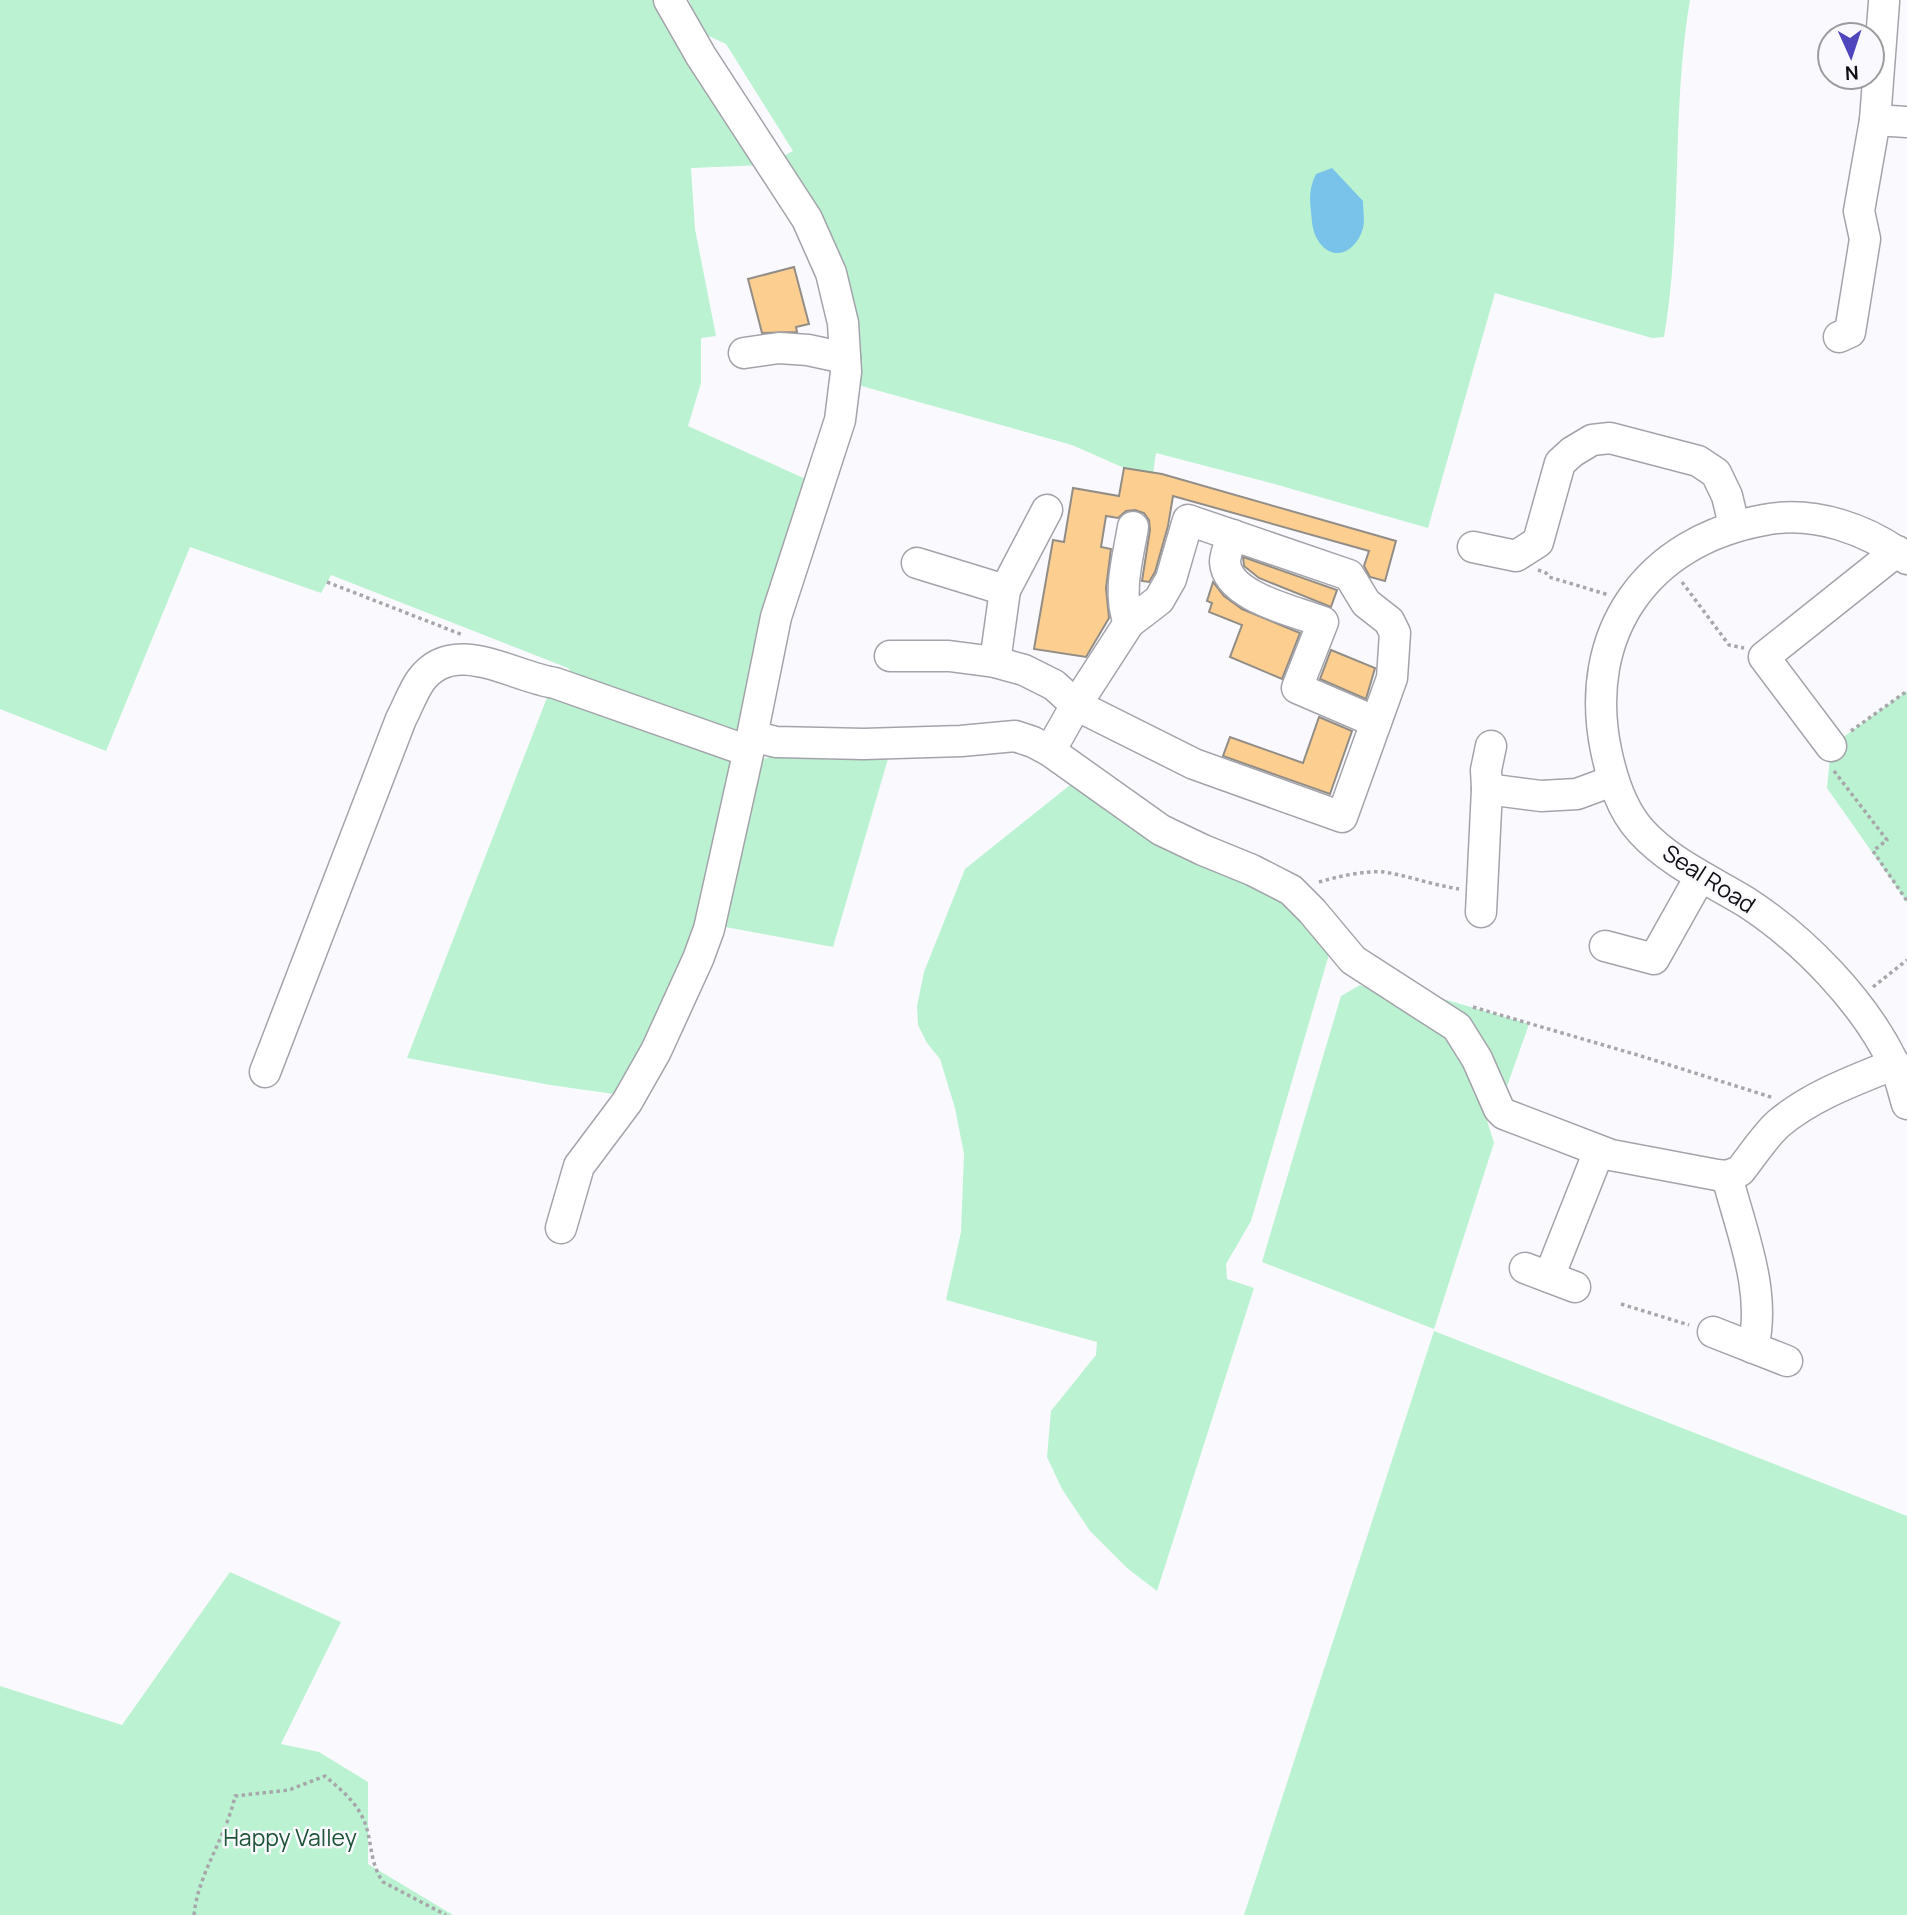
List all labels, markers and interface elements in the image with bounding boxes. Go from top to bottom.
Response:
north arrow [1816,21,1886,91]
text: N [1844,60,1859,86]
street label: Seal Road [1657,836,1762,920]
park label: Happy Valley [223,1821,357,1853]

